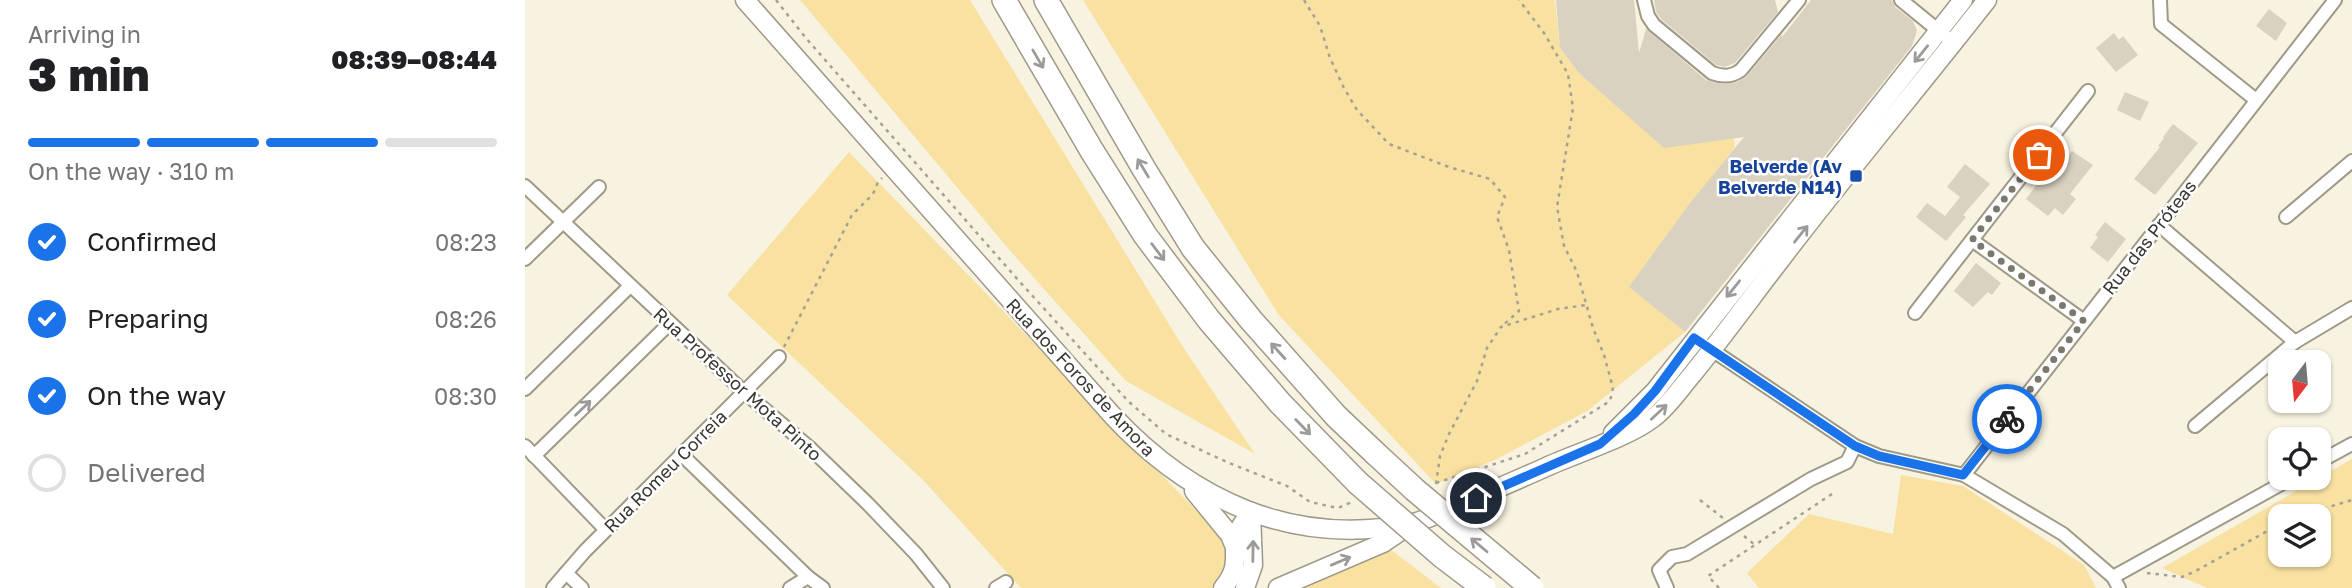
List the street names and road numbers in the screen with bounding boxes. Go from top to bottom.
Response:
street label: Rua das Próteas [2097,175,2201,299]
street label: Rua dos Foros de Amora [1002,293,1160,461]
street label: Rua Professor Mota Pinto [649,303,827,465]
street label: Rua Romeu Correia [599,405,731,537]

